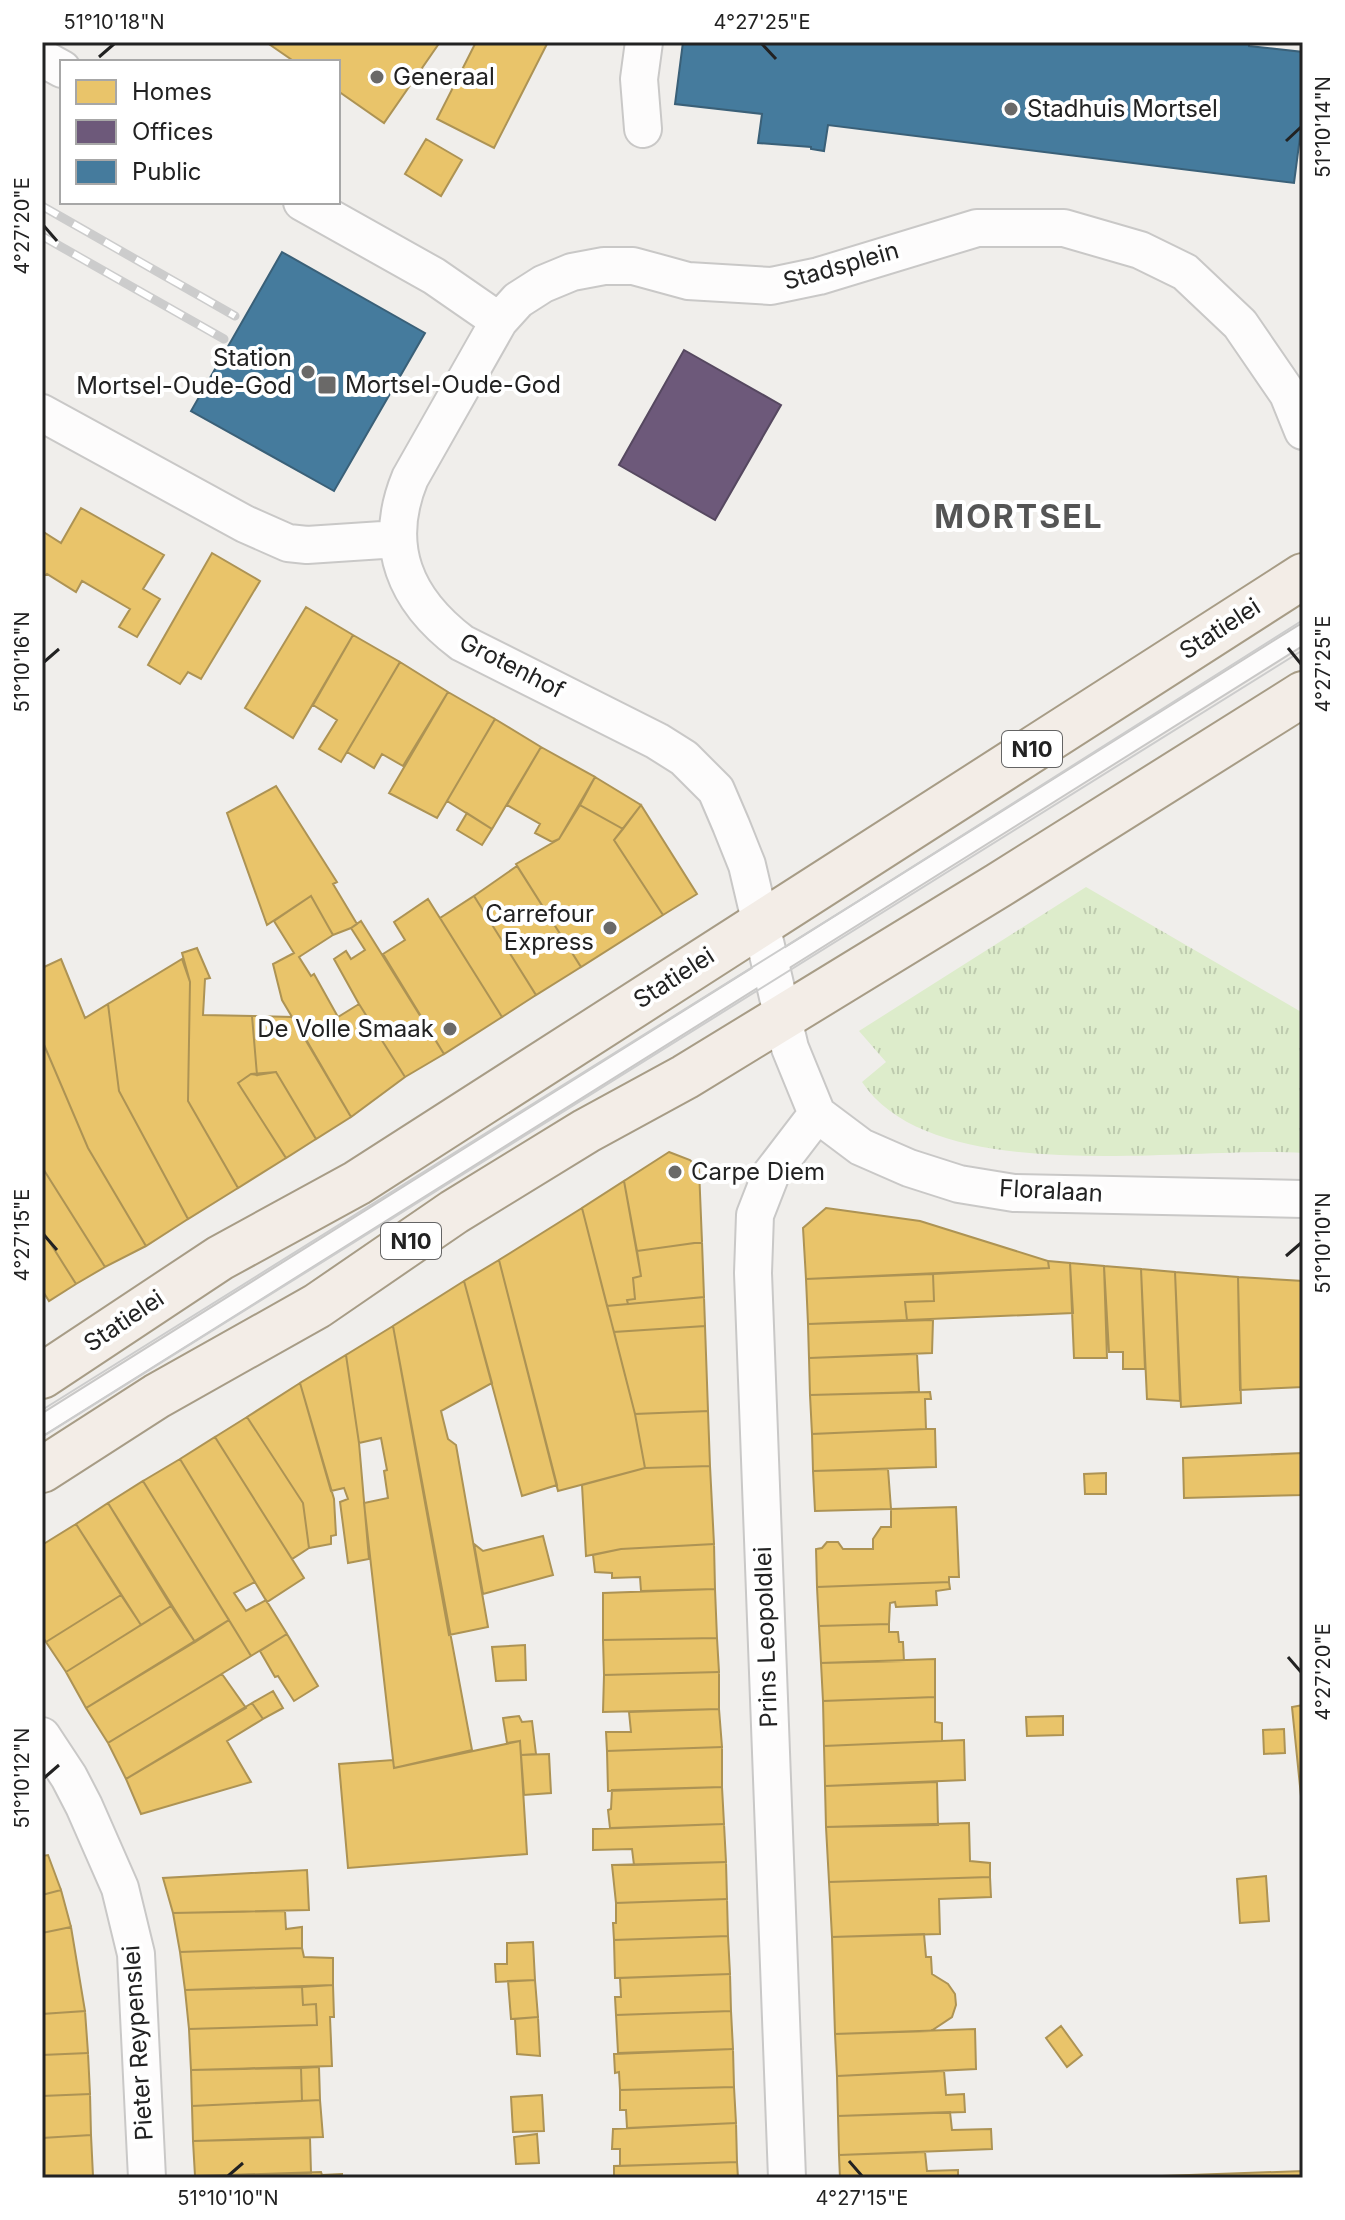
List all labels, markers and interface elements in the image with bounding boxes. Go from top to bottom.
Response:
text: 51°10'18"N [63,10,165,34]
text: 4°27'25"E [714,10,810,34]
legend [60,60,340,204]
place label: Generaal [393,62,495,91]
marker: Generaal [368,68,386,86]
text: 51°10'14"N [1311,76,1335,178]
text: Homes [132,77,212,106]
place label: Stadhuis Mortsel [1027,94,1218,123]
marker: Stadhuis Mortsel [1002,100,1020,118]
text: Offices [132,117,213,146]
text: Public [132,157,202,186]
text: 4°27'20"E [10,177,34,275]
street label: Stadsplein [780,235,902,296]
place label: Station Mortsel-Oude-God [76,343,292,400]
marker: Station Mortsel-Oude-God [299,363,317,381]
place label: Mortsel-Oude-God [345,370,561,399]
marker: Mortsel-Oude-God [316,374,338,396]
district label: MORTSEL [934,497,1104,536]
street label: Statielei [1174,592,1265,665]
text: 51°10'16"N [10,611,34,713]
text: 4°27'25"E [1311,616,1335,712]
street label: Grotenhof [455,627,570,704]
road number: N10 [1002,731,1062,767]
place label: Carrefour Express [485,899,594,956]
marker: Carrefour Express [601,919,619,937]
street label: Statielei [628,941,719,1014]
place label: De Volle Smaak [257,1014,434,1043]
marker: De Volle Smaak [441,1020,459,1038]
place label: Carpe Diem [691,1157,825,1186]
marker: Carpe Diem [666,1163,684,1181]
street label: Floralaan [998,1173,1104,1208]
text: 4°27'15"E [10,1189,34,1281]
text: 51°10'10"N [1311,1192,1335,1294]
road number: N10 [381,1223,441,1259]
street label: Statielei [78,1283,169,1358]
street label: Prins Leopoldlei [748,1546,783,1728]
text: 4°27'20"E [1311,1623,1335,1721]
text: 51°10'12"N [10,1728,34,1828]
street label: Pieter Reypenslei [116,1944,159,2142]
text: 51°10'10"N [177,2186,279,2210]
text: 4°27'15"E [816,2186,908,2210]

